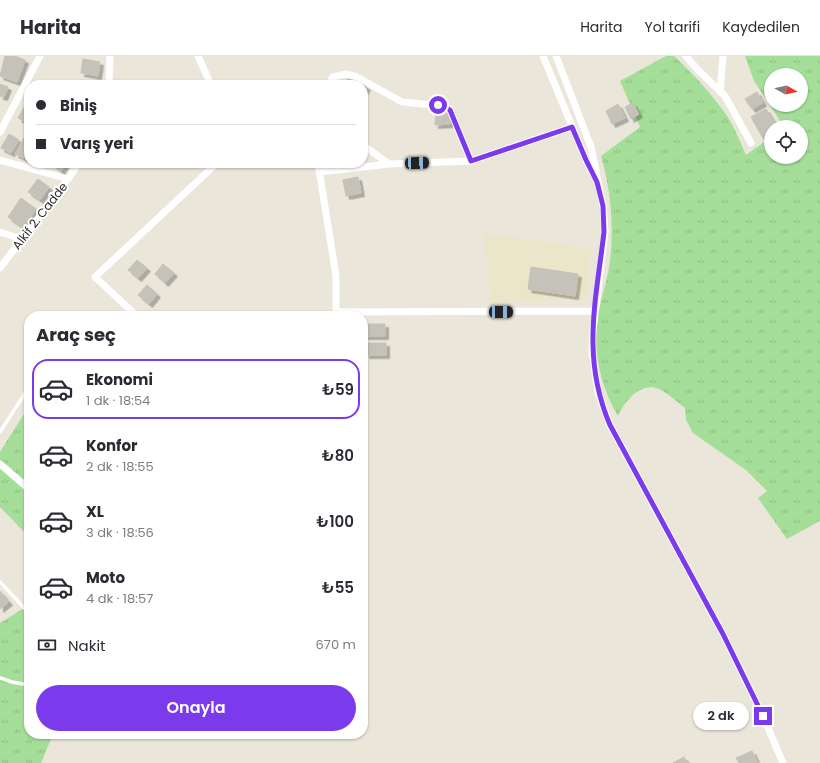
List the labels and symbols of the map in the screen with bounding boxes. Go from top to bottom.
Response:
north arrow [764,68,808,112]
route start [429,96,447,114]
car [405,157,429,169]
street label: Alkif 2. Cadde [8,179,71,253]
car [489,306,513,318]
callout: 2 dk [693,702,749,730]
route end [754,707,772,725]

